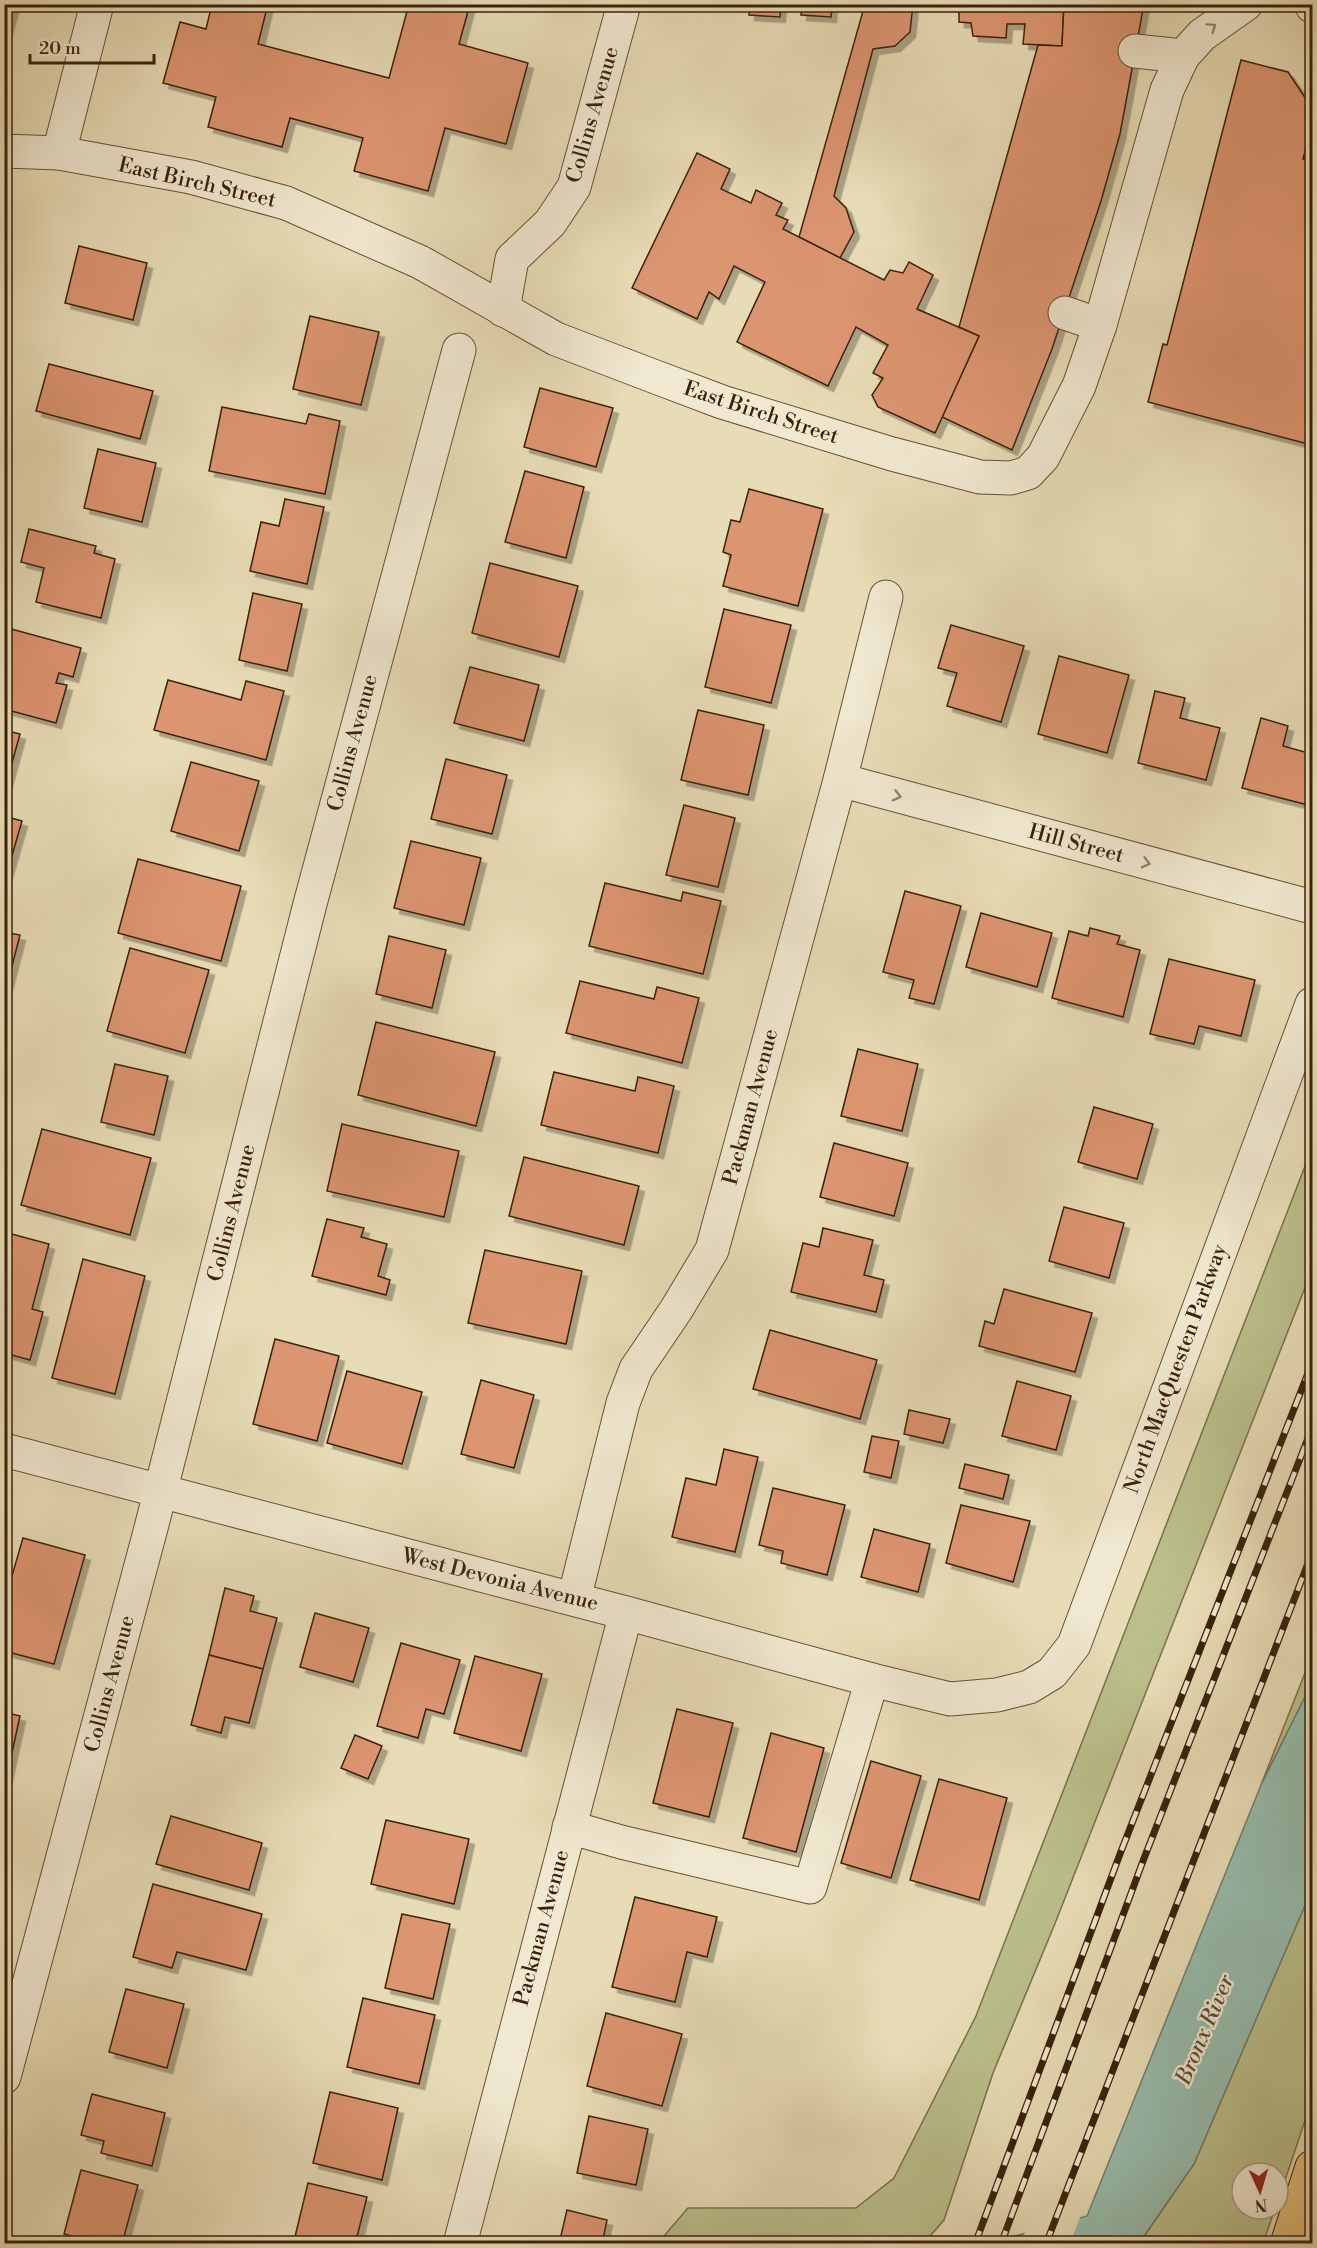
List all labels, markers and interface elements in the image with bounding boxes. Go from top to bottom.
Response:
one-way arrow [1205,23,1216,34]
scale bar [30,27,154,65]
text: 20 m [39,37,81,60]
street label: Collins Avenue [561,44,625,186]
street label: East Birch Street [116,152,279,214]
street label: East Birch Street [680,376,842,450]
street label: Collins Avenue [322,672,384,814]
one-way arrow [891,789,902,801]
street label: Hill Street [1026,819,1127,869]
one-way arrow [1141,855,1151,868]
street label: Packman Avenue [718,1026,784,1188]
street label: Collins Avenue [202,1142,262,1284]
street label: North MacQuesten Parkway [1119,1240,1233,1497]
street label: West Devonia Avenue [398,1543,601,1617]
street label: Collins Avenue [79,1613,141,1755]
street label: Packman Avenue [509,1847,575,2009]
water label: Bronx River [1169,1970,1241,2090]
north arrow [1230,2161,1290,2221]
text: N [1254,2195,1268,2215]

